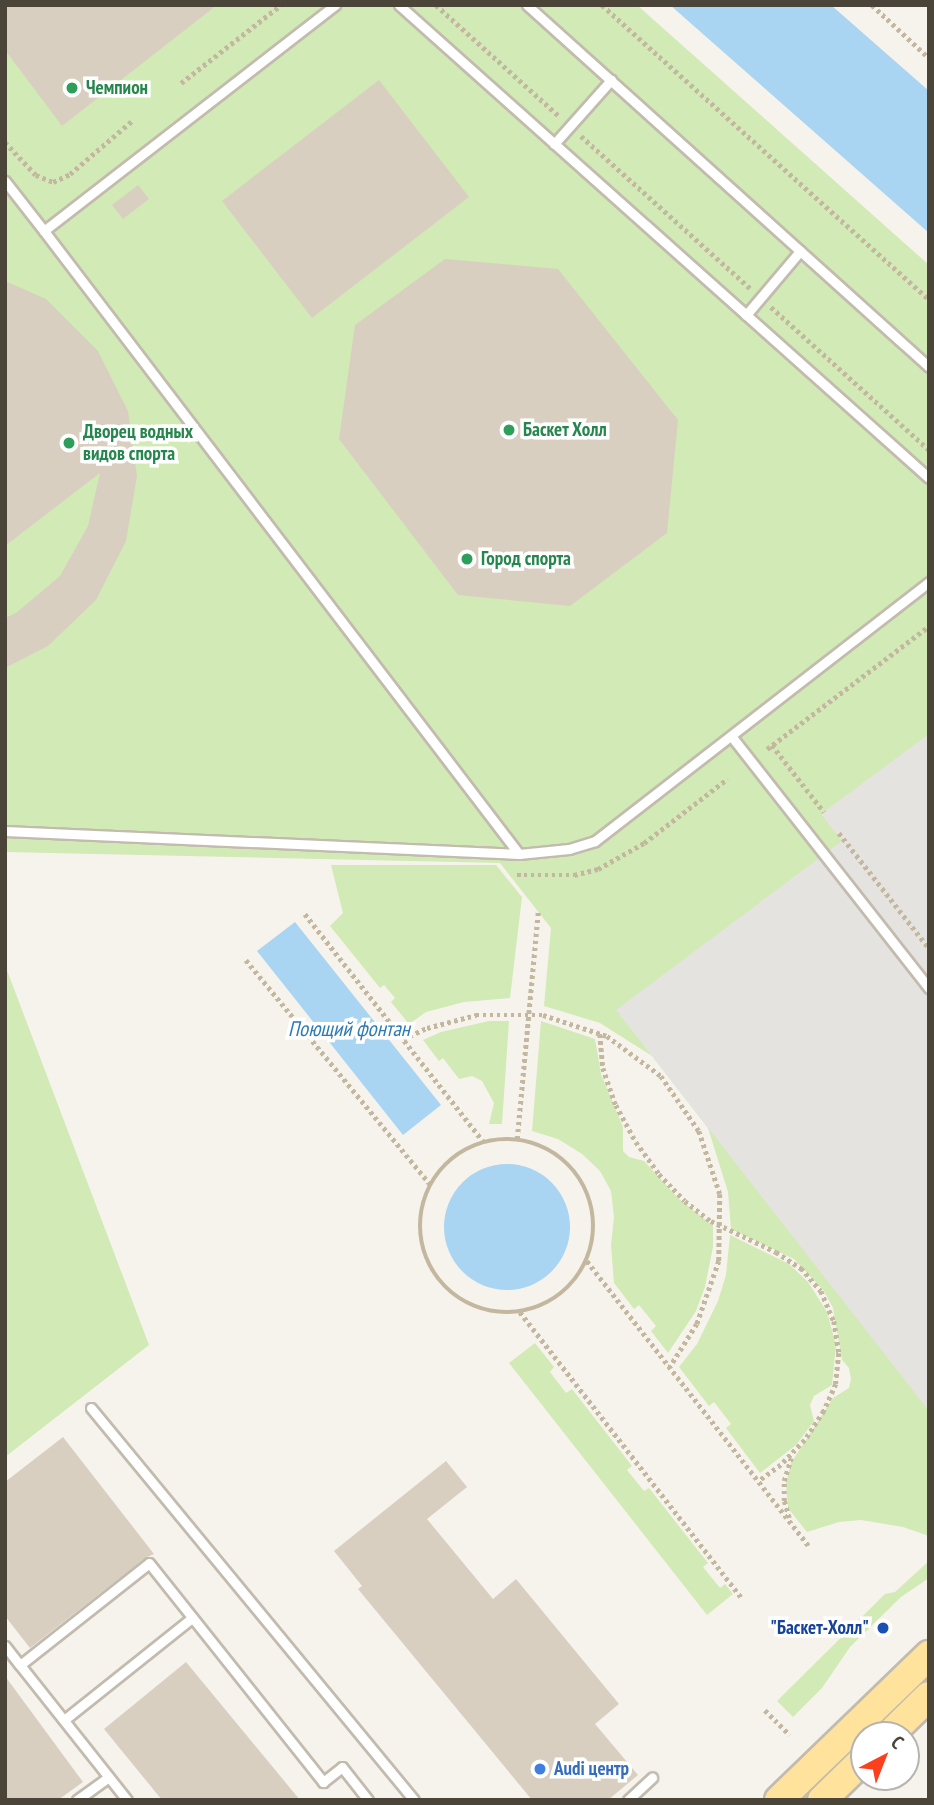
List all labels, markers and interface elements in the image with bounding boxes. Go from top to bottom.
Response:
place label: Чемпион [86,77,148,99]
marker: Чемпион [64,80,80,96]
place label: Баскет Холл [523,419,607,441]
place label: Дворец водных видов спорта [83,421,193,465]
marker: Баскет Холл [501,422,517,438]
marker: Дворец водных видов спорта [61,435,77,451]
place label: Город спорта [481,548,571,570]
marker: Город спорта [459,551,475,567]
water label: Поющий фонтан [288,1016,410,1042]
place label: "Баскет-Холл" [770,1617,869,1639]
marker: "Баскет-Холл" [875,1620,891,1636]
north arrow [850,1721,920,1791]
text: С [886,1730,909,1754]
place label: Audi центр [554,1758,629,1780]
marker: Audi центр [532,1761,548,1777]

